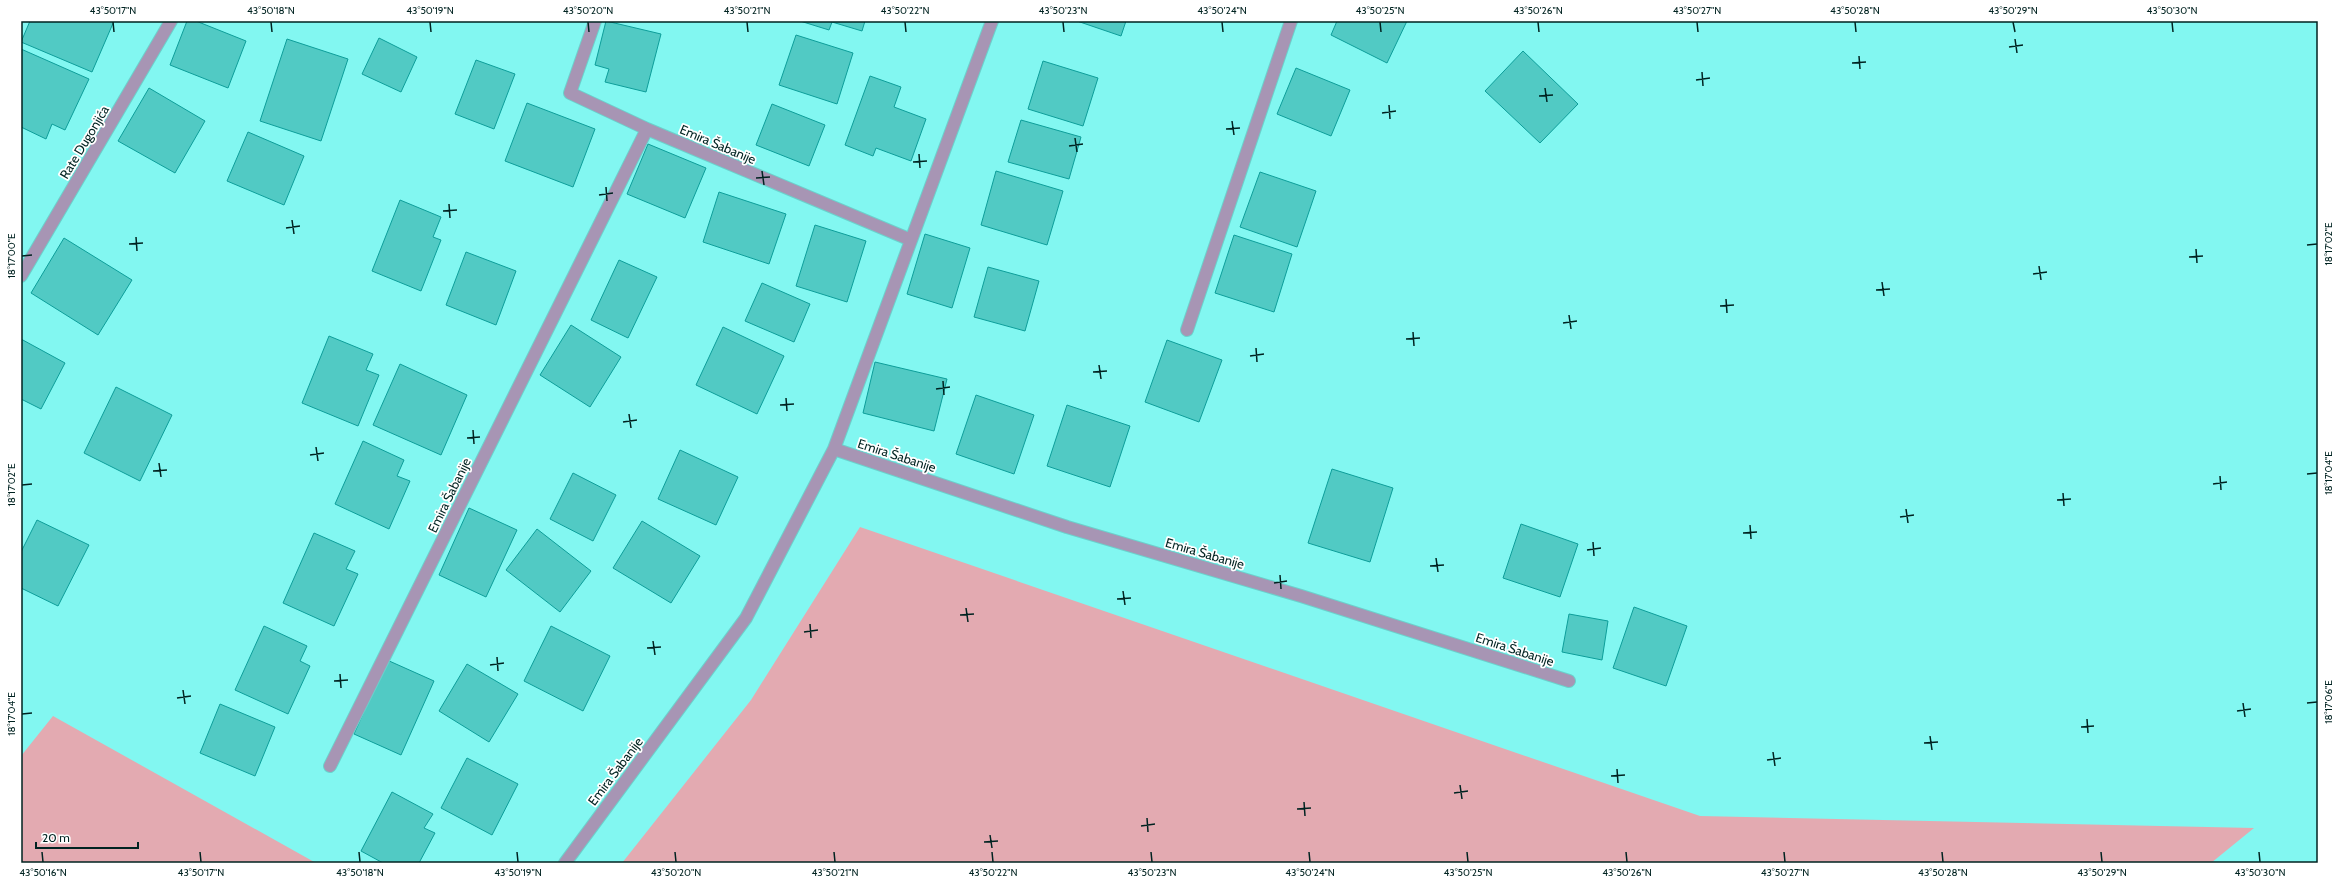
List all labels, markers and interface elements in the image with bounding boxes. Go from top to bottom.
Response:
text: 43°50'17"N [90,4,136,17]
text: 43°50'18"N [247,4,295,17]
text: 43°50'19"N [406,4,454,17]
text: 43°50'20"N [563,4,613,17]
text: 43°50'21"N [724,4,770,17]
text: 43°50'22"N [881,4,929,17]
text: 43°50'23"N [1038,4,1088,17]
text: 43°50'24"N [1197,4,1247,17]
text: 43°50'25"N [1355,4,1405,17]
text: 43°50'26"N [1513,4,1563,17]
text: 43°50'27"N [1673,4,1721,17]
text: 43°50'28"N [1830,4,1880,17]
text: 43°50'29"N [1988,4,2038,17]
text: 43°50'30"N [2147,4,2197,17]
street label: Rate Dugonjića [56,102,113,182]
street label: Emira Šabanije [677,120,759,168]
text: 18°17'02"E [2322,222,2335,266]
text: 18°17'00"E [5,233,18,278]
street label: Emira Šabanije [856,434,939,476]
text: 18°17'04"E [2322,451,2335,495]
street label: Emira Šabanije [423,454,475,535]
text: 18°17'02"E [5,463,18,507]
street label: Emira Šabanije [1164,533,1247,573]
street label: Emira Šabanije [1474,628,1557,670]
text: 18°17'06"E [2322,680,2335,724]
text: 18°17'04"E [5,692,18,736]
street label: Emira Šabanije [583,733,647,809]
scale bar [36,824,138,850]
text: 20 m [42,830,70,845]
text: 43°50'16"N [19,866,67,879]
text: 43°50'17"N [178,866,224,879]
text: 43°50'18"N [336,866,384,879]
text: 43°50'19"N [494,866,542,879]
text: 43°50'20"N [651,866,701,879]
text: 43°50'21"N [812,866,858,879]
text: 43°50'22"N [969,866,1017,879]
text: 43°50'23"N [1127,866,1177,879]
text: 43°50'24"N [1285,866,1335,879]
text: 43°50'25"N [1443,866,1493,879]
text: 43°50'26"N [1602,866,1652,879]
text: 43°50'27"N [1761,866,1809,879]
text: 43°50'28"N [1918,866,1968,879]
text: 43°50'29"N [2077,866,2127,879]
text: 43°50'30"N [2235,866,2285,879]

